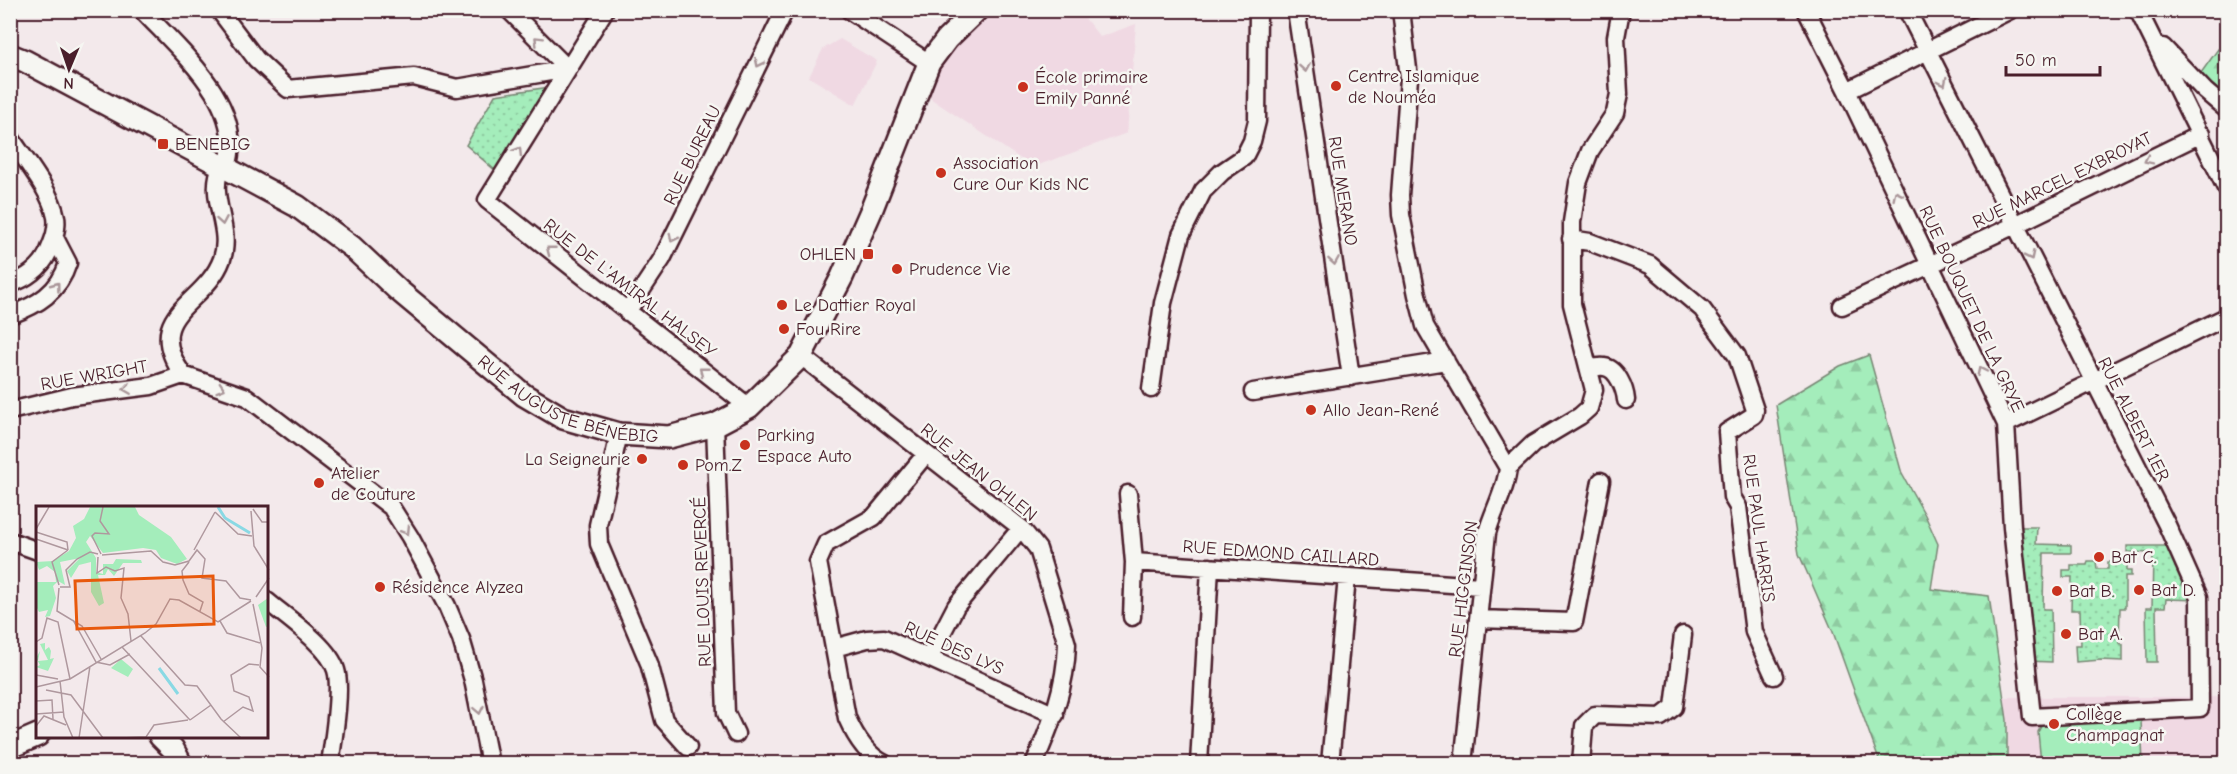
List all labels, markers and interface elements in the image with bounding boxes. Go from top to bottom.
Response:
one-way arrow [535,36,546,47]
north arrow [39,39,99,99]
scale bar [2006,39,2100,77]
text: 50 m [2015,50,2057,71]
one-way arrow [755,57,767,68]
one-way arrow [1298,64,1310,73]
place label: École primaire Emily Panné [1035,66,1148,109]
place label: Centre Islamique de Nouméa [1348,66,1479,108]
text: N [63,74,74,92]
one-way arrow [1935,75,1947,86]
marker: Centre Islamique de Nouméa [1329,79,1343,93]
marker: École primaire Emily Panné [1016,80,1030,94]
street label: RUE BUREAU [659,102,726,208]
street label: RUE MARCEL EXBROYAT [1969,128,2156,233]
place label: BENEBIG [175,134,250,155]
street label: RUE MERANO [1323,135,1362,247]
marker: BENEBIG [156,137,170,151]
one-way arrow [510,147,522,157]
one-way arrow [2143,152,2154,164]
place label: Association Cure Our Kids NC [953,153,1089,195]
marker: Association Cure Our Kids NC [934,166,948,180]
one-way arrow [1892,191,1904,202]
street label: RUE BOUQUET DE LA GRYE [1914,203,2029,416]
street label: RUE DE L'AMIRAL HALSEY [539,214,721,363]
one-way arrow [215,217,227,226]
one-way arrow [668,231,680,242]
place label: OHLEN [800,244,856,265]
one-way arrow [546,246,557,257]
marker: OHLEN [861,247,875,261]
one-way arrow [2023,249,2035,260]
one-way arrow [1327,257,1339,266]
place label: Prudence Vie [909,259,1010,280]
marker: Prudence Vie [890,262,904,276]
one-way arrow [48,282,59,293]
place label: Le Dattier Royal [794,295,916,316]
marker: Le Dattier Royal [775,298,789,312]
place label: Fou Rire [796,319,861,340]
marker: Fou Rire [777,322,791,336]
street label: RUE AUGUSTE BÉNÉBIG [473,351,659,447]
street label: RUE ALBERT 1ER [2093,354,2174,485]
street label: RUE WRIGHT [39,356,150,395]
one-way arrow [699,367,710,378]
one-way arrow [1976,367,1988,378]
one-way arrow [215,381,226,393]
one-way arrow [122,382,131,395]
place label: Allo Jean-René [1323,400,1439,421]
marker: Allo Jean-René [1304,403,1318,417]
street label: RUE JEAN OHLEN [916,419,1041,526]
place label: Parking Espace Auto [757,425,852,467]
marker: Parking Espace Auto [738,438,752,452]
place label: La Seigneurie [525,449,630,470]
marker: La Seigneurie [635,452,649,466]
street label: RUE PAUL HARRIS [1738,453,1779,603]
place label: Pom.Z [695,455,742,476]
marker: Pom.Z [676,458,690,472]
place label: Atelier de Couture [331,463,416,505]
marker: Atelier de Couture [312,476,326,490]
street label: RUE LOUIS REVERCÉ [688,496,716,667]
inset map [36,506,268,738]
street label: RUE HIGGINSON [1445,519,1482,659]
one-way arrow [398,525,410,535]
street label: RUE EDMOND CAILLARD [1182,536,1380,571]
place label: Bat C. [2111,547,2157,568]
marker: Bat C. [2092,550,2106,564]
place label: Résidence Alyzea [392,577,523,598]
marker: Résidence Alyzea [373,580,387,594]
place label: Bat D. [2151,580,2196,601]
place label: Bat B. [2069,581,2115,602]
marker: Bat D. [2132,583,2146,597]
marker: Bat B. [2050,584,2064,598]
street label: RUE DES LYS [901,617,1007,680]
place label: Bat A. [2078,624,2123,645]
marker: Bat A. [2059,627,2073,641]
place label: Collège Champagnat [2066,704,2165,746]
one-way arrow [472,705,485,715]
marker: Collège Champagnat [2047,717,2061,731]

